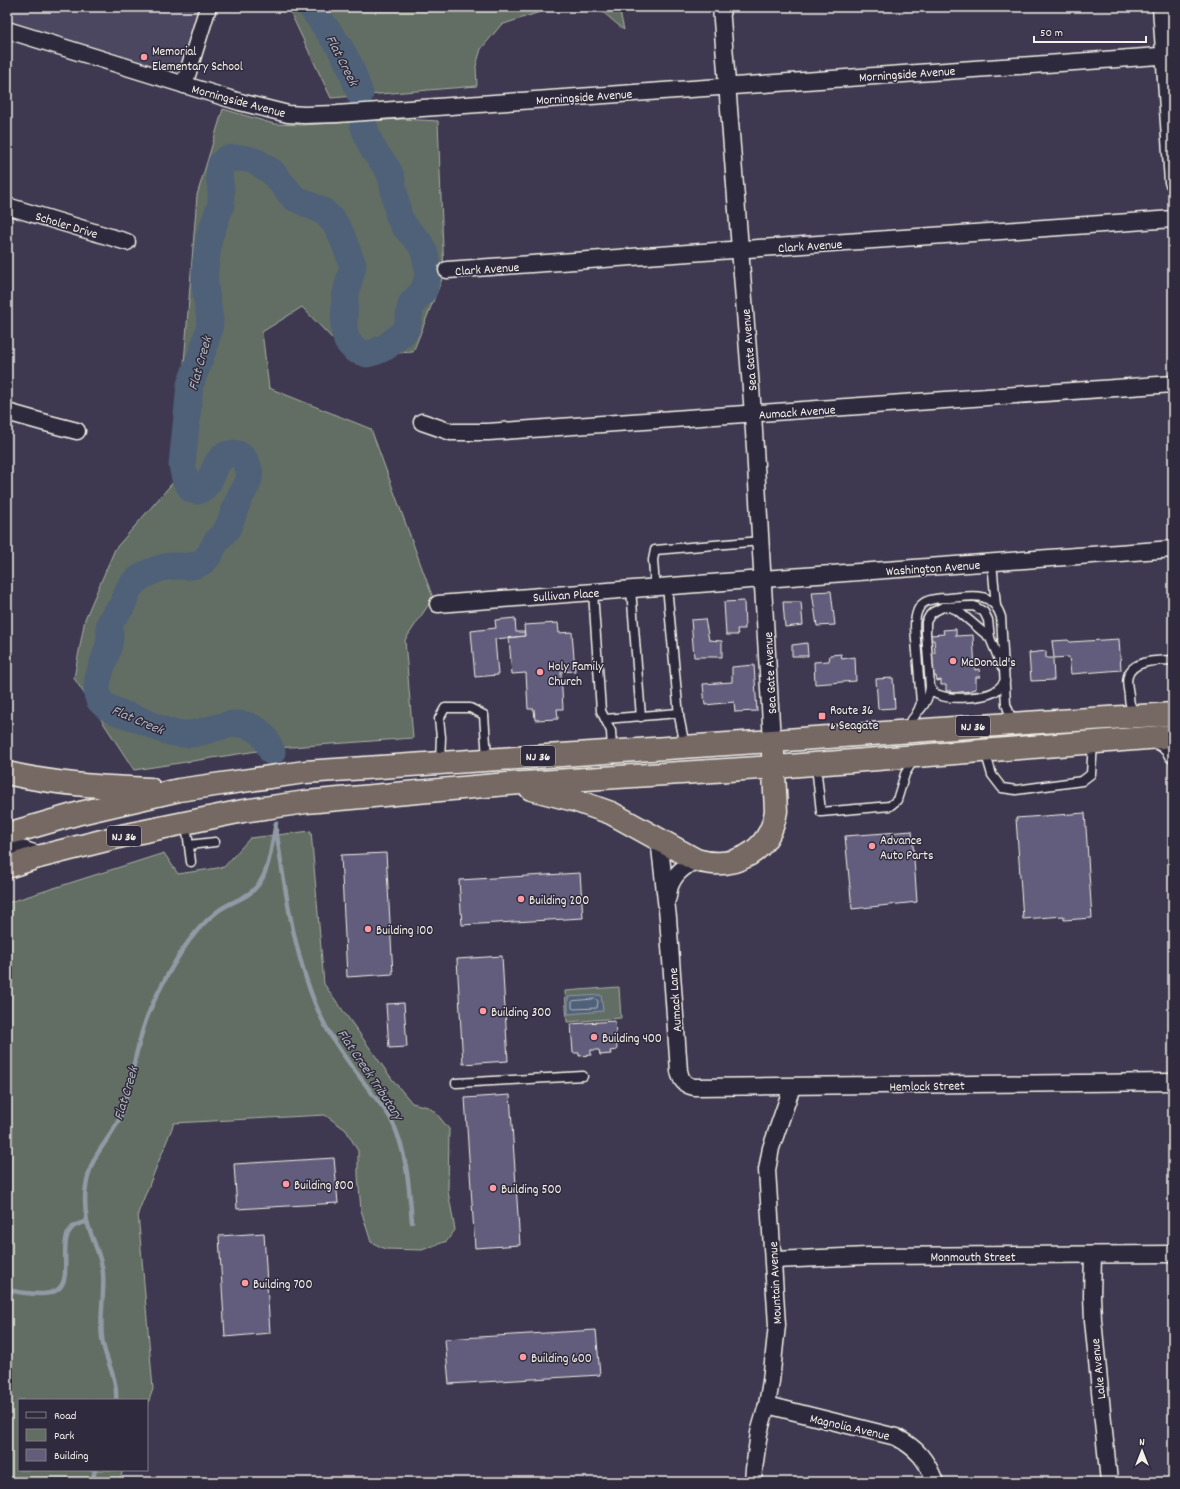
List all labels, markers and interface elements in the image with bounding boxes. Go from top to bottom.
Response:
scale bar [1034,18,1146,44]
text: 50 m [1040,25,1063,42]
water label: Flat Creek [320,32,363,91]
place label: Memorial Elementary School [152,43,243,77]
marker: Memorial Elementary School [139,52,149,62]
street label: Morningside Avenue [858,63,956,88]
street label: Morningside Avenue [189,81,288,124]
street label: Morningside Avenue [535,86,633,111]
street label: Scholer Drive [33,208,100,245]
street label: Clark Avenue [777,236,843,259]
street label: Clark Avenue [454,259,520,282]
street label: Sea Gate Avenue [737,308,764,392]
water label: Flat Creek [184,333,218,393]
street label: Aumack Avenue [758,401,836,426]
street label: Washington Avenue [886,557,981,582]
street label: Sullivan Place [532,585,600,608]
street label: Sea Gate Avenue [760,631,783,714]
place label: McDonald's [961,654,1016,673]
marker: McDonald's [948,656,958,666]
place label: Holy Family Church [548,658,604,692]
marker: Holy Family Church [535,667,545,677]
water label: Flat Creek [108,701,167,741]
place label: Route 36 & Seagate [830,702,879,736]
marker: Route 36 & Seagate [817,711,827,721]
road number: NJ 36 [956,716,990,736]
road number: NJ 36 [521,746,555,766]
road number: NJ 36 [107,826,141,846]
place label: Advance Auto Parts [880,832,933,866]
marker: Advance Auto Parts [867,841,877,851]
place label: Building 200 [529,892,589,911]
marker: Building 200 [516,894,526,904]
place label: Building 100 [376,922,433,941]
marker: Building 100 [363,924,373,934]
street label: Aumack Lane [665,967,688,1033]
place label: Building 300 [491,1004,551,1023]
marker: Building 300 [478,1006,488,1016]
water label: Flat Creek Tributary [331,1026,409,1127]
place label: Building 400 [602,1030,662,1049]
marker: Building 400 [589,1032,599,1042]
water label: Flat Creek [109,1063,145,1123]
street label: Hemlock Street [889,1077,965,1098]
place label: Building 800 [294,1177,354,1196]
marker: Building 800 [281,1179,291,1189]
place label: Building 500 [501,1181,562,1200]
marker: Building 500 [488,1183,498,1193]
street label: Mountain Avenue [765,1241,788,1325]
street label: Monmouth Street [930,1249,1016,1268]
place label: Building 700 [253,1276,313,1295]
marker: Building 700 [240,1278,250,1288]
street label: Lake Avenue [1087,1337,1112,1400]
place label: Building 600 [531,1350,592,1369]
marker: Building 600 [518,1352,528,1362]
legend [18,1399,148,1471]
text: Road [54,1408,76,1425]
street label: Magnolia Avenue [808,1410,891,1447]
text: Park [54,1428,75,1445]
north arrow [1122,1431,1162,1471]
text: N [1139,1435,1145,1451]
text: Building [54,1448,89,1465]

